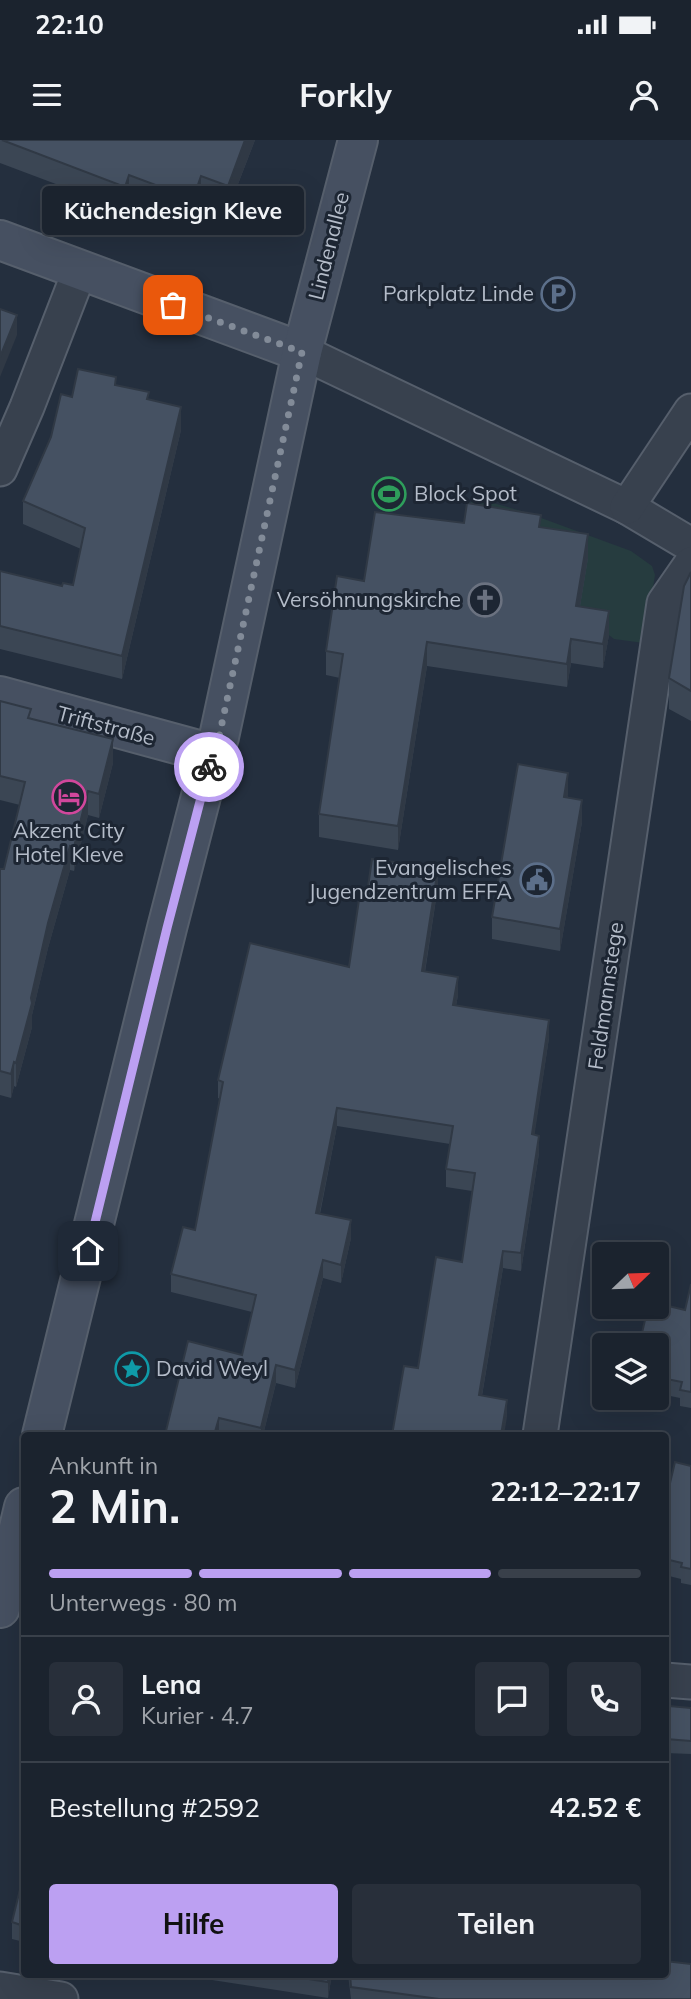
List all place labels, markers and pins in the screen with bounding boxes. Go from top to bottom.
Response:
callout: Küchendesign Kleve [42,186,304,235]
pin [143,275,203,335]
parking icon: Parkplatz Linde [539,275,577,313]
place label: Parkplatz Linde [383,280,534,306]
sports icon: Block Spot [370,475,408,513]
place label: Block Spot [414,480,517,506]
church icon: Versöhnungskirche [466,581,504,619]
place label: Versöhnungskirche [277,586,461,612]
hotel icon: Akzent City Hotel Kleve [50,778,88,816]
place label: Akzent City Hotel Kleve [13,817,125,867]
place label: Evangelisches Jugendzentrum EFFA [308,854,513,904]
public building icon: Evangelisches Jugendzentrum EFFA [518,861,556,899]
pin [58,1221,118,1281]
place icon: David Weyl [113,1350,151,1388]
place label: David Weyl [156,1355,268,1381]

